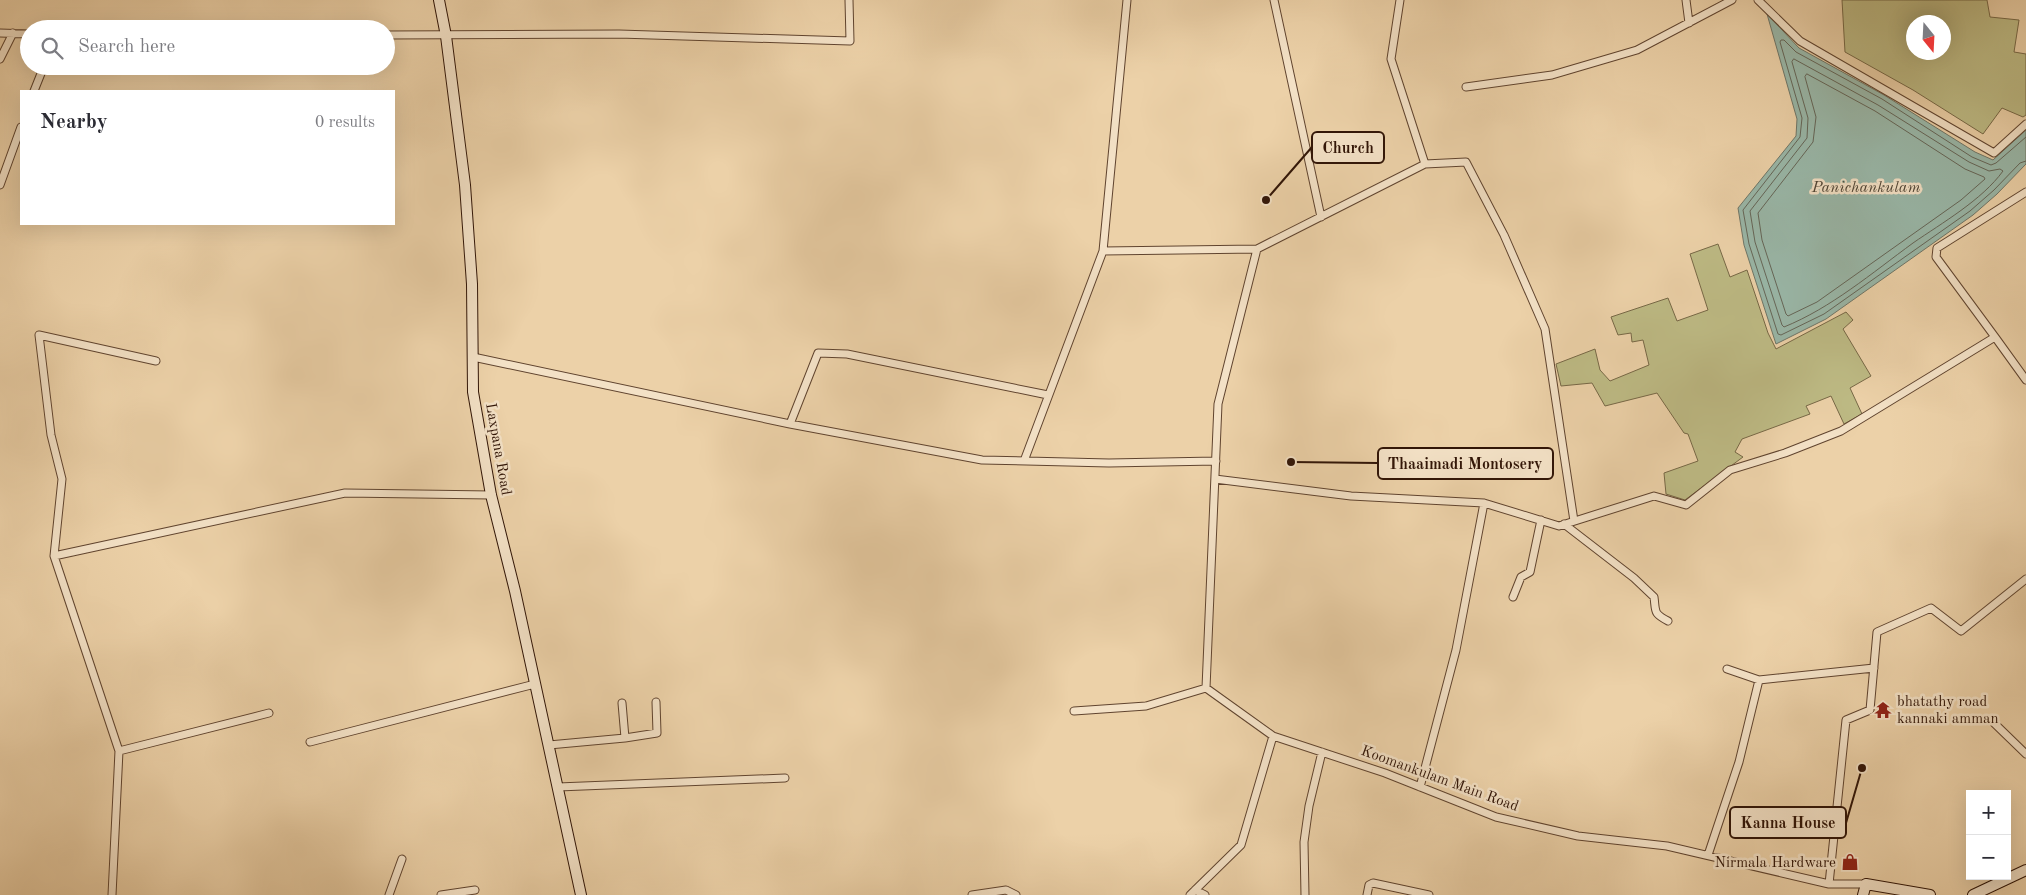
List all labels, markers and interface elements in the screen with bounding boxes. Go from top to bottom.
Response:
north arrow [1906,15,1951,60]
search box [20,20,395,75]
icon: search [38,34,66,62]
text: Search here [78,38,175,57]
text: Nearby [40,112,108,133]
text: 0 results [315,115,375,131]
callout: Church [1312,132,1384,163]
text: Church [1322,141,1374,157]
water label: Panichankulam [1811,180,1920,196]
street label: Laxpana Road [482,402,513,497]
callout: Thaaimadi Montosery [1378,448,1553,479]
text: Thaaimadi Montosery [1387,457,1543,473]
place label: bhatathy road kannaki amman [1897,695,1999,727]
temple icon: bhatathy road kannaki amman [1873,700,1893,720]
street label: Koomankulam Main Road [1359,744,1521,815]
map controls [1966,790,2011,880]
button: + [1966,790,2011,835]
callout: Kanna House [1730,807,1846,838]
text: Kanna House [1740,816,1836,832]
button: − [1966,835,2011,880]
shop icon: Nirmala Hardware [1840,852,1860,872]
place label: Nirmala Hardware [1714,856,1836,871]

